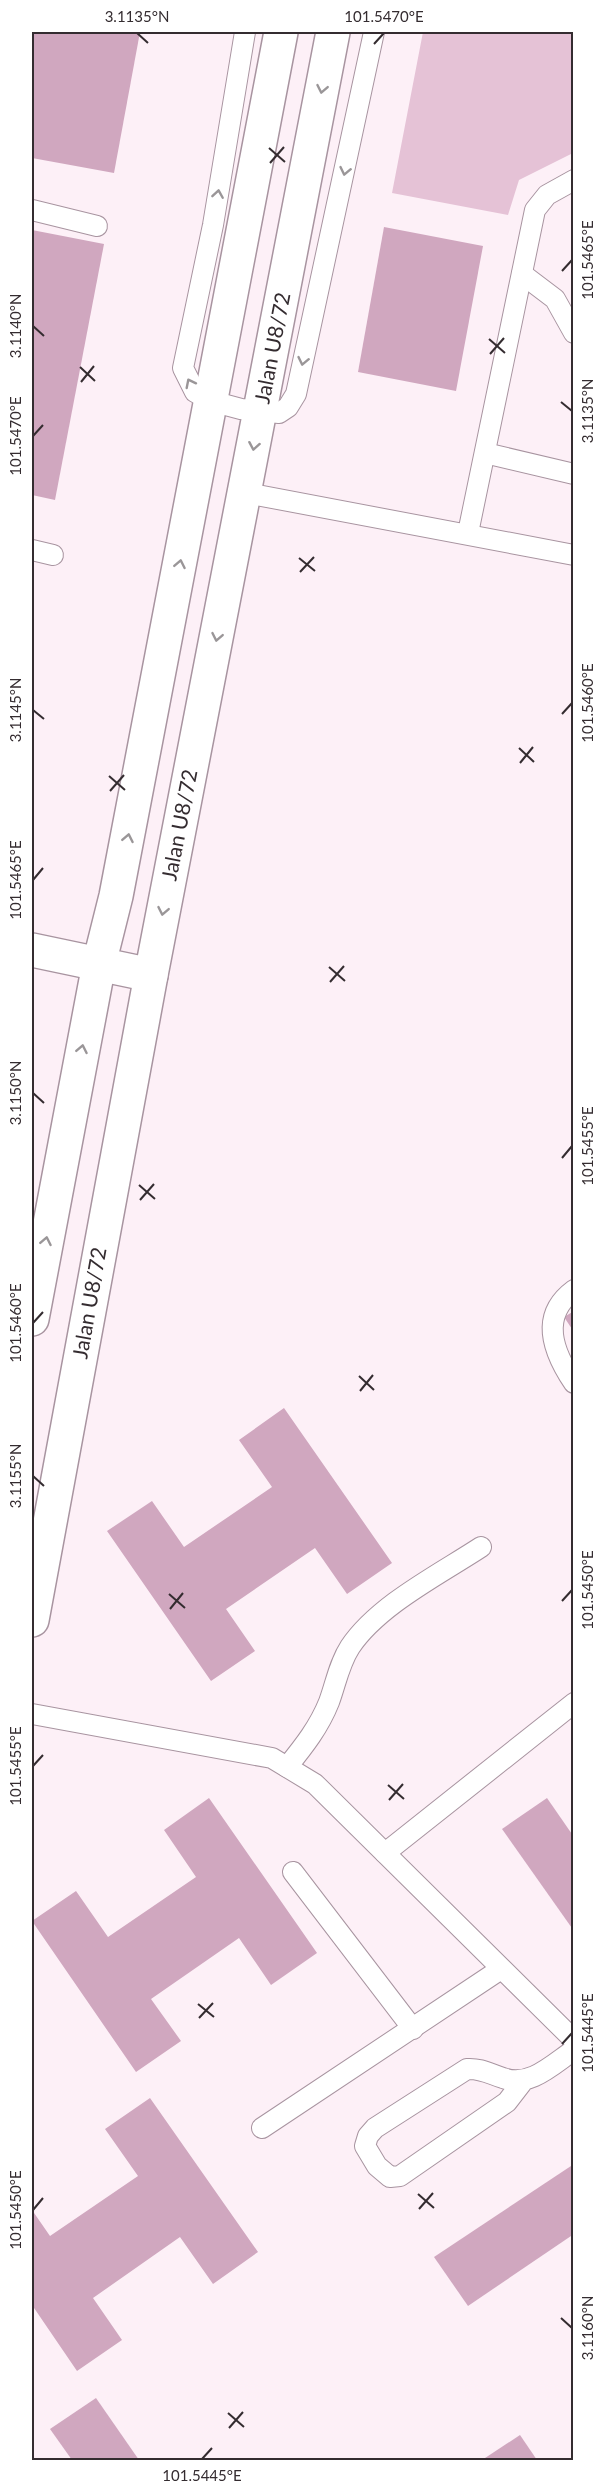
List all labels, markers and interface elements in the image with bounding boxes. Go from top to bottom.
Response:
text: 3.1135°N [105,7,169,25]
text: 101.5470°E [344,7,424,25]
one-way arrow [316,84,329,94]
one-way arrow [339,166,352,176]
one-way arrow [212,189,224,198]
text: 101.5465°E [578,220,596,300]
street label: Jalan U8/72 [248,290,295,405]
text: 3.1140°N [6,294,24,358]
one-way arrow [297,356,310,366]
one-way arrow [186,379,197,389]
text: 3.1135°N [578,379,596,443]
text: 101.5470°E [6,396,24,476]
one-way arrow [249,441,261,450]
one-way arrow [173,560,186,570]
one-way arrow [212,632,225,642]
text: 101.5460°E [578,663,596,743]
text: 3.1145°N [6,678,24,742]
street label: Jalan U8/72 [155,767,202,882]
one-way arrow [121,834,134,844]
text: 101.5465°E [6,840,24,920]
one-way arrow [158,905,171,915]
one-way arrow [76,1045,88,1054]
text: 3.1150°N [6,1061,24,1125]
text: 101.5455°E [578,1106,596,1186]
one-way arrow [39,1236,52,1246]
street label: Jalan U8/72 [66,1245,111,1360]
text: 101.5460°E [6,1283,24,1363]
text: 3.1155°N [6,1444,24,1508]
text: 101.5450°E [578,1550,596,1630]
text: 101.5455°E [6,1726,24,1806]
text: 101.5445°E [578,1993,596,2073]
text: 101.5450°E [6,2170,24,2250]
text: 3.1160°N [578,2296,596,2360]
text: 101.5445°E [162,2466,242,2484]

